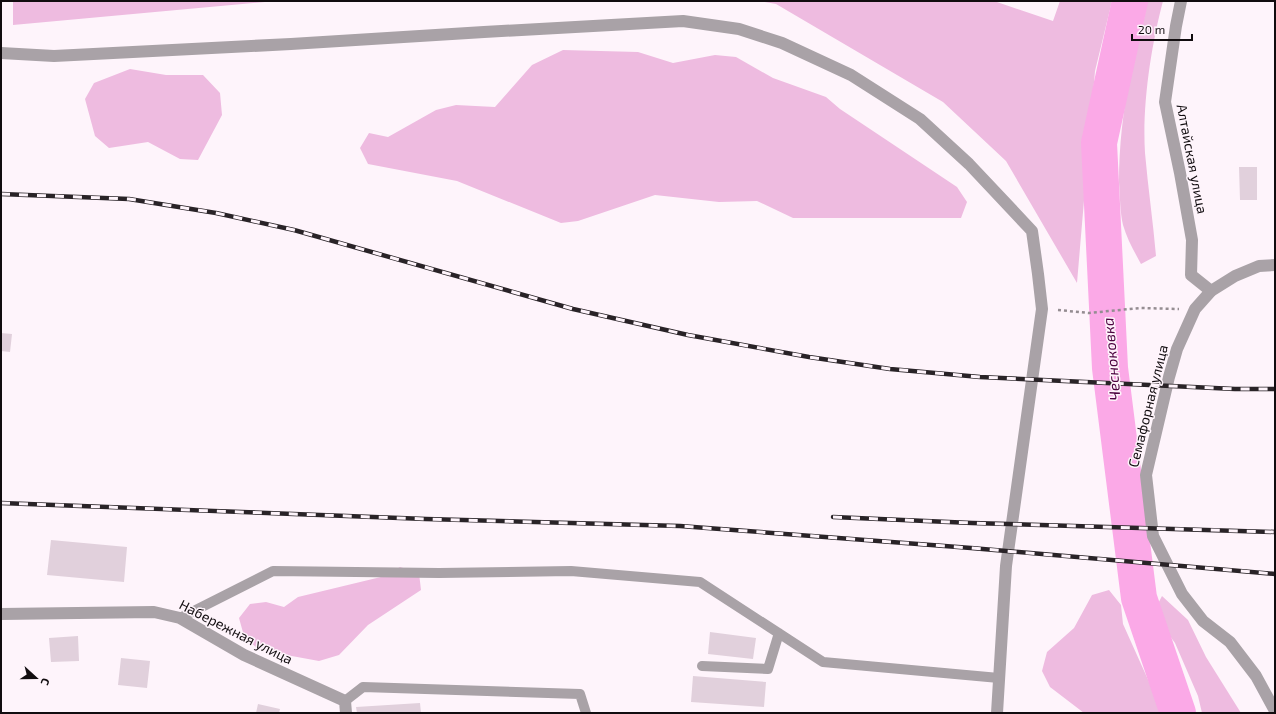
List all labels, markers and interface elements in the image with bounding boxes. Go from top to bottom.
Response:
scale bar [1132,16,1192,42]
text: 20 m [1138,22,1165,36]
street label: Алтайская улица [1174,103,1211,215]
water label: Чесноковка [1098,317,1124,401]
street label: Семафорная улица [1124,343,1171,469]
street label: Набережная улица [177,596,296,668]
north arrow [16,658,56,698]
text: С [38,676,53,688]

